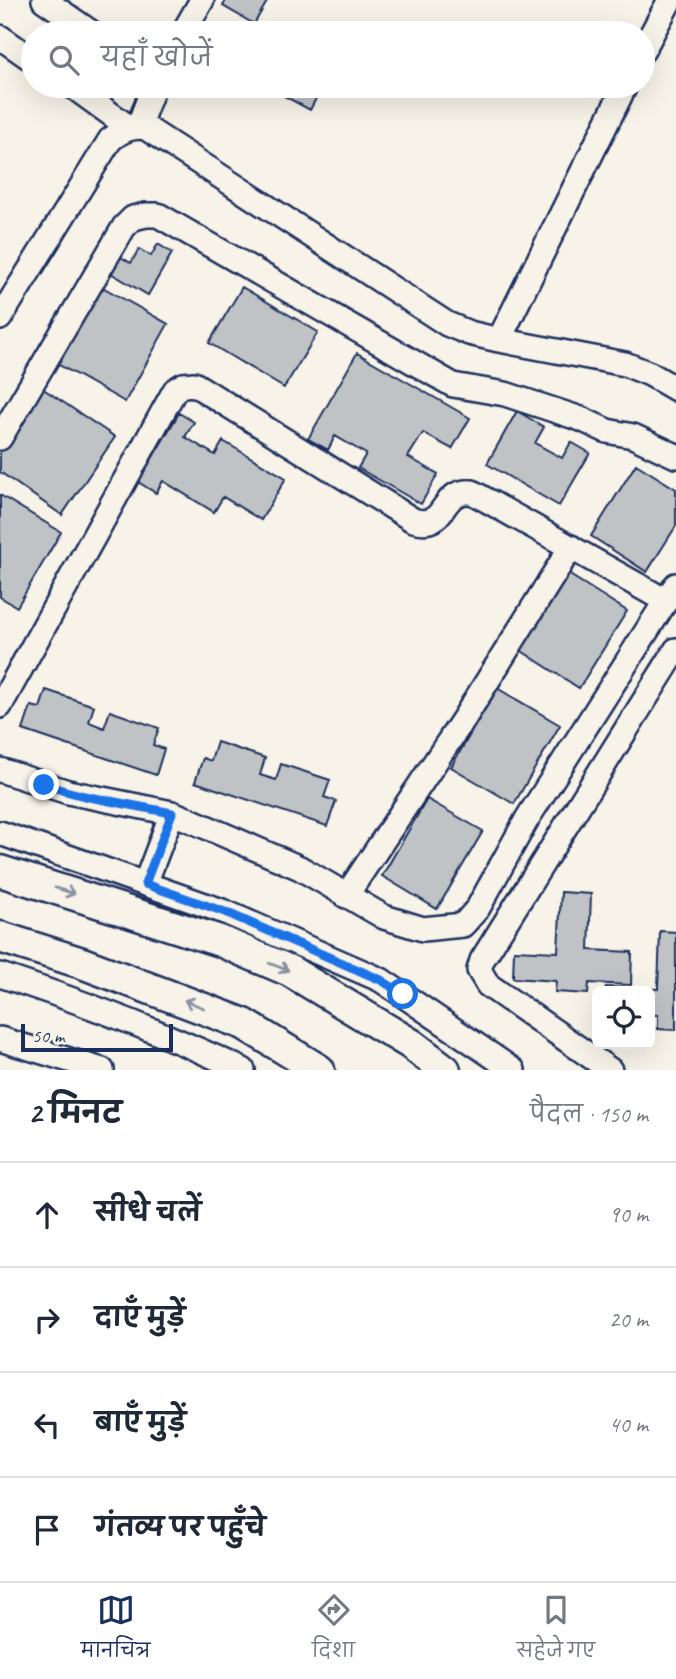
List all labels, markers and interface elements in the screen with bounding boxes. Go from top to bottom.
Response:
search box [21,21,655,98]
icon: search [45,41,83,79]
text: यहाँ खोजें [101,41,212,74]
route end [28,769,59,800]
one-way arrow [54,886,76,898]
one-way arrow [268,962,290,975]
route start [387,978,418,1009]
map controls [592,986,655,1049]
button: locate [592,986,655,1049]
one-way arrow [184,996,206,1009]
scale bar [21,1021,173,1053]
text: 50 m [32,1024,64,1048]
text: 2 मिनट [28,1094,122,1132]
text: पैदल · 150 m [530,1100,648,1129]
icon: ahead [28,1196,66,1234]
text: सीधे चलें [95,1196,201,1229]
text: 90 m [609,1200,648,1229]
icon: right [28,1301,66,1339]
text: दाएँ मुड़ें [95,1301,185,1334]
text: 20 m [609,1305,648,1334]
icon: left [28,1406,66,1444]
text: बाएँ मुड़ें [95,1406,186,1439]
text: 40 m [609,1410,648,1439]
icon: arrive [28,1511,66,1549]
text: गंतव्य पर पहुँचे [95,1511,266,1544]
tab: मानचित्र [81,1591,150,1671]
tab: दिशा [312,1591,355,1671]
tab: सहेजे गए [517,1591,595,1671]

